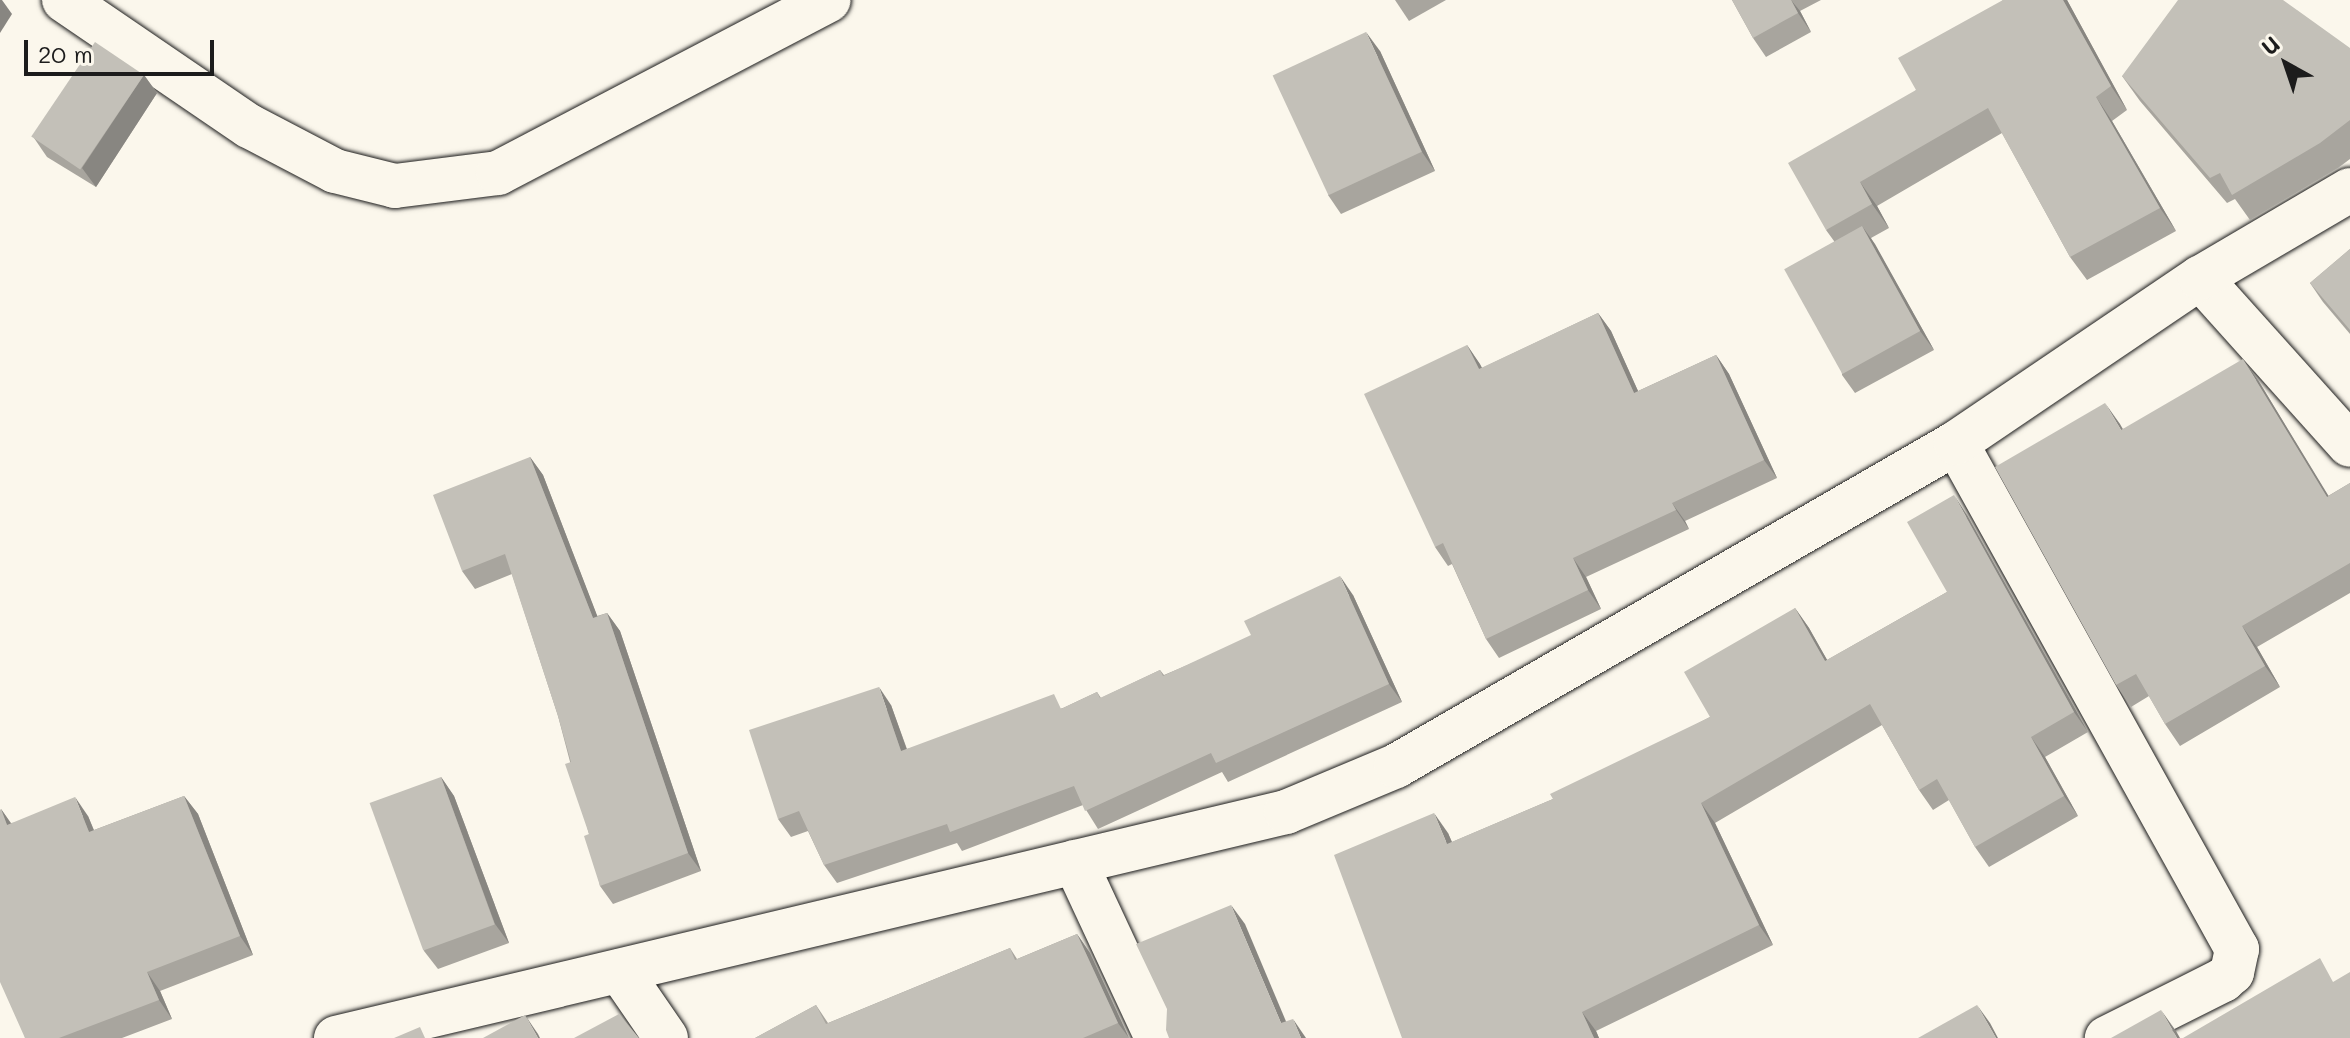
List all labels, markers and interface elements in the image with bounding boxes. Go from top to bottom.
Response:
scale bar [28,24,218,74]
north arrow [2246,24,2326,104]
text: U [2255,29,2286,61]
text: 20 m [38,38,93,69]

